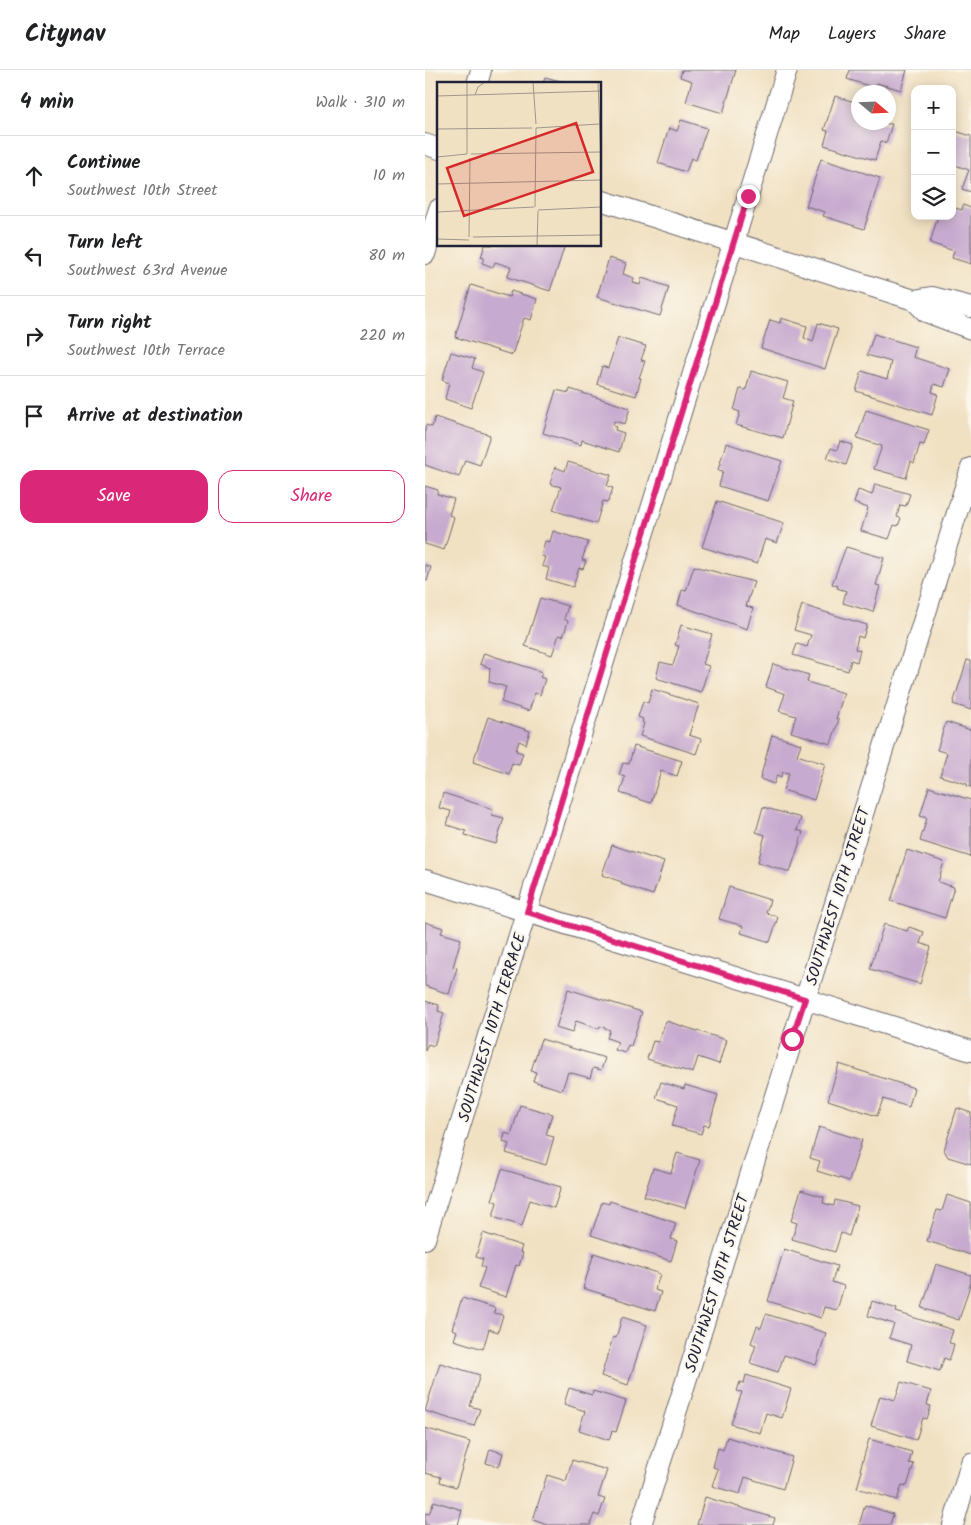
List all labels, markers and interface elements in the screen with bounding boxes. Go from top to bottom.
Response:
text: Citynav [25,15,105,54]
text: Map [769,20,800,49]
text: Layers [828,20,876,49]
text: Share [904,20,946,49]
inset map [437,82,601,246]
north arrow [851,85,896,130]
map controls [911,85,956,220]
button: + [911,85,956,130]
text: 4 min [20,86,74,119]
text: Walk · 310 m [316,90,405,115]
button: − [911,130,956,175]
text: Continue [67,148,140,178]
icon: ahead [20,162,48,190]
text: 10 m [373,163,405,188]
button: layers [911,175,956,220]
text: Southwest 10th Street [67,178,217,203]
route end [737,185,760,208]
text: Turn left [67,228,142,258]
icon: left [20,242,48,270]
text: 80 m [368,243,405,268]
text: Southwest 63rd Avenue [67,258,227,283]
text: Turn right [67,308,152,338]
icon: right [20,322,48,350]
text: 220 m [359,323,405,348]
text: Southwest 10th Terrace [67,338,225,363]
text: Arrive at destination [67,401,243,431]
icon: arrive [20,402,48,430]
button: Save [20,470,208,523]
button: Share [218,470,405,523]
street label: SOUTHWEST 10TH STREET [799,803,878,989]
street label: SOUTHWEST 10TH TERRACE [452,929,533,1125]
route start [781,1028,804,1051]
street label: SOUTHWEST 10TH STREET [678,1190,757,1376]

